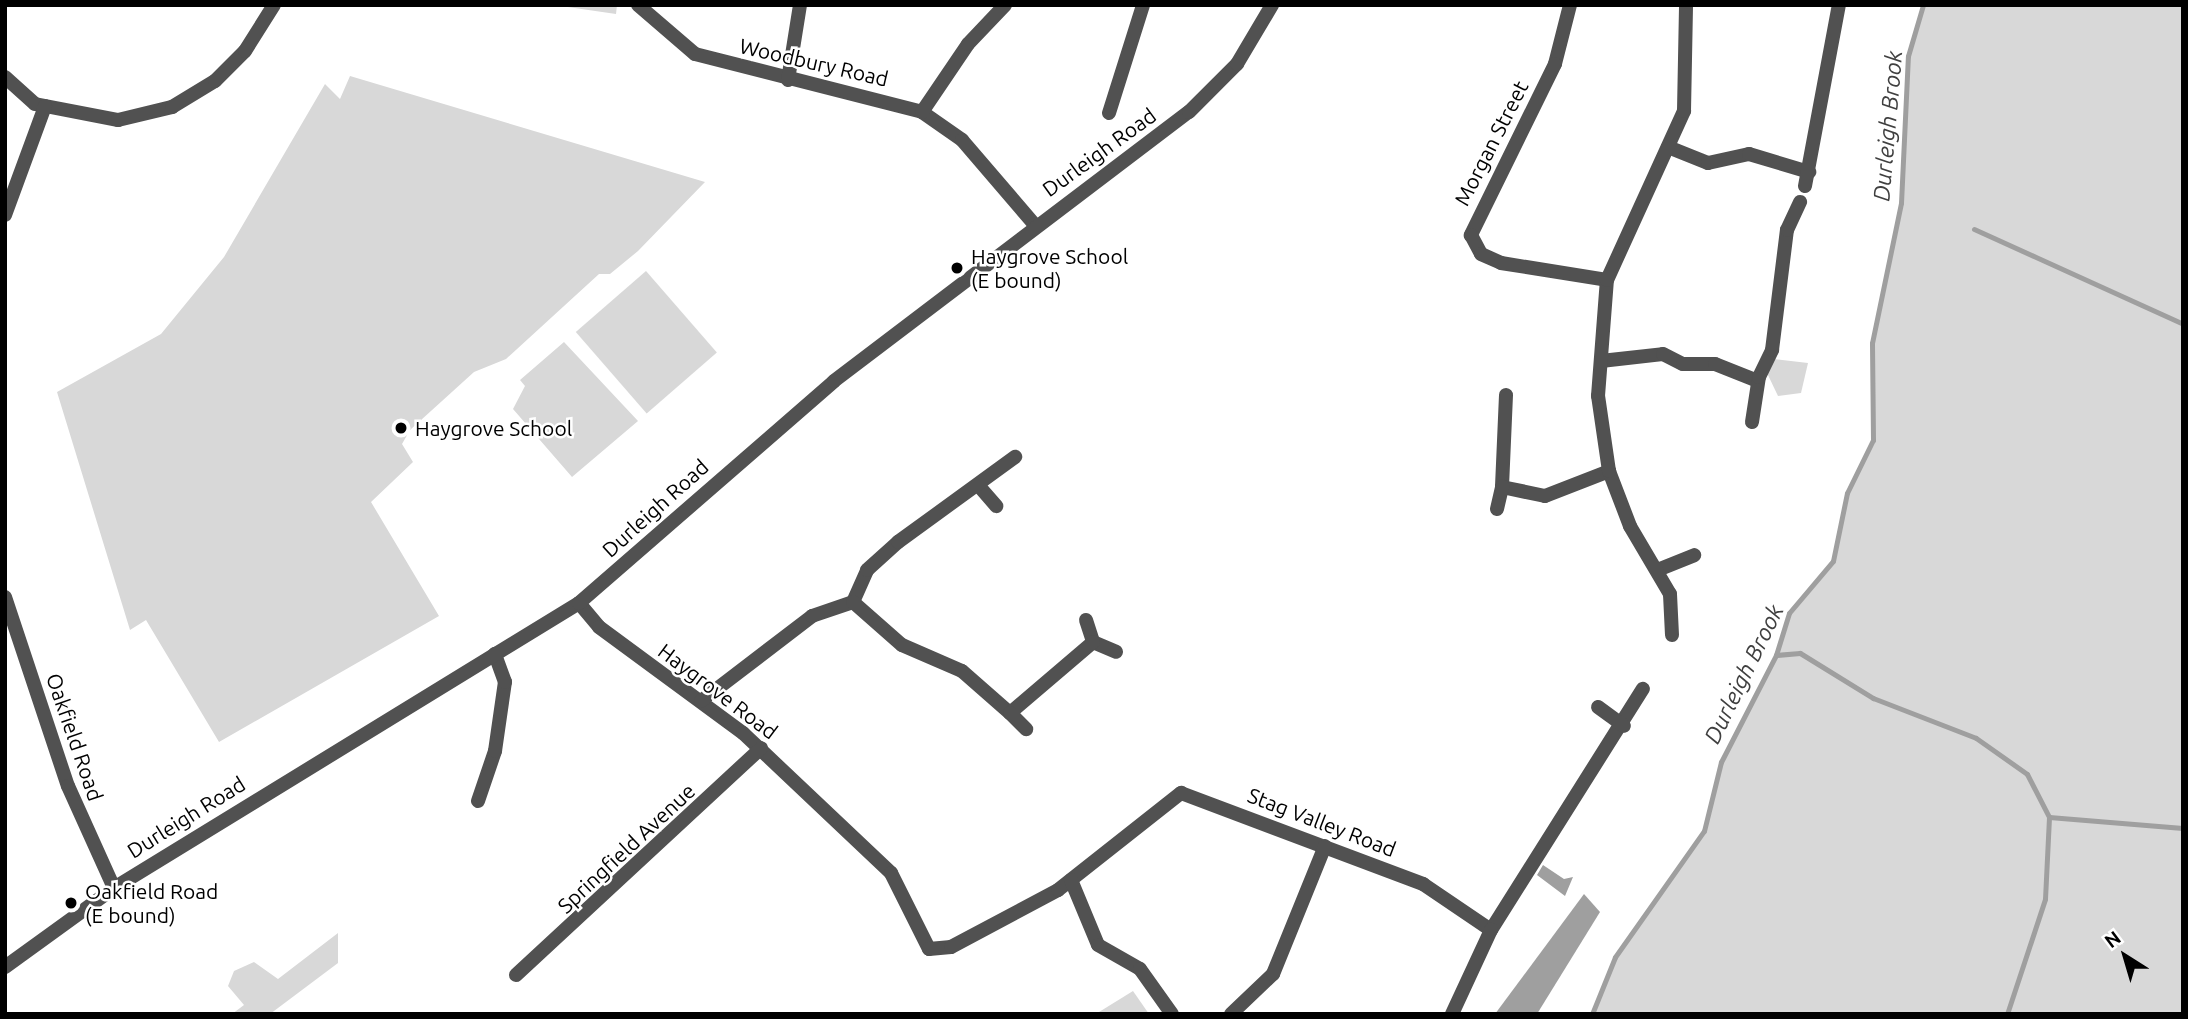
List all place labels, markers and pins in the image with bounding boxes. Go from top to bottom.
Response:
place label: Haygrove School (E bound) [971,243,1128,293]
marker: Haygrove School (E bound) [949,260,965,276]
place label: Haygrove School [415,415,572,441]
marker: Haygrove School [393,420,409,436]
place label: Oakfield Road (E bound) [85,878,218,928]
marker: Oakfield Road (E bound) [63,895,79,911]

